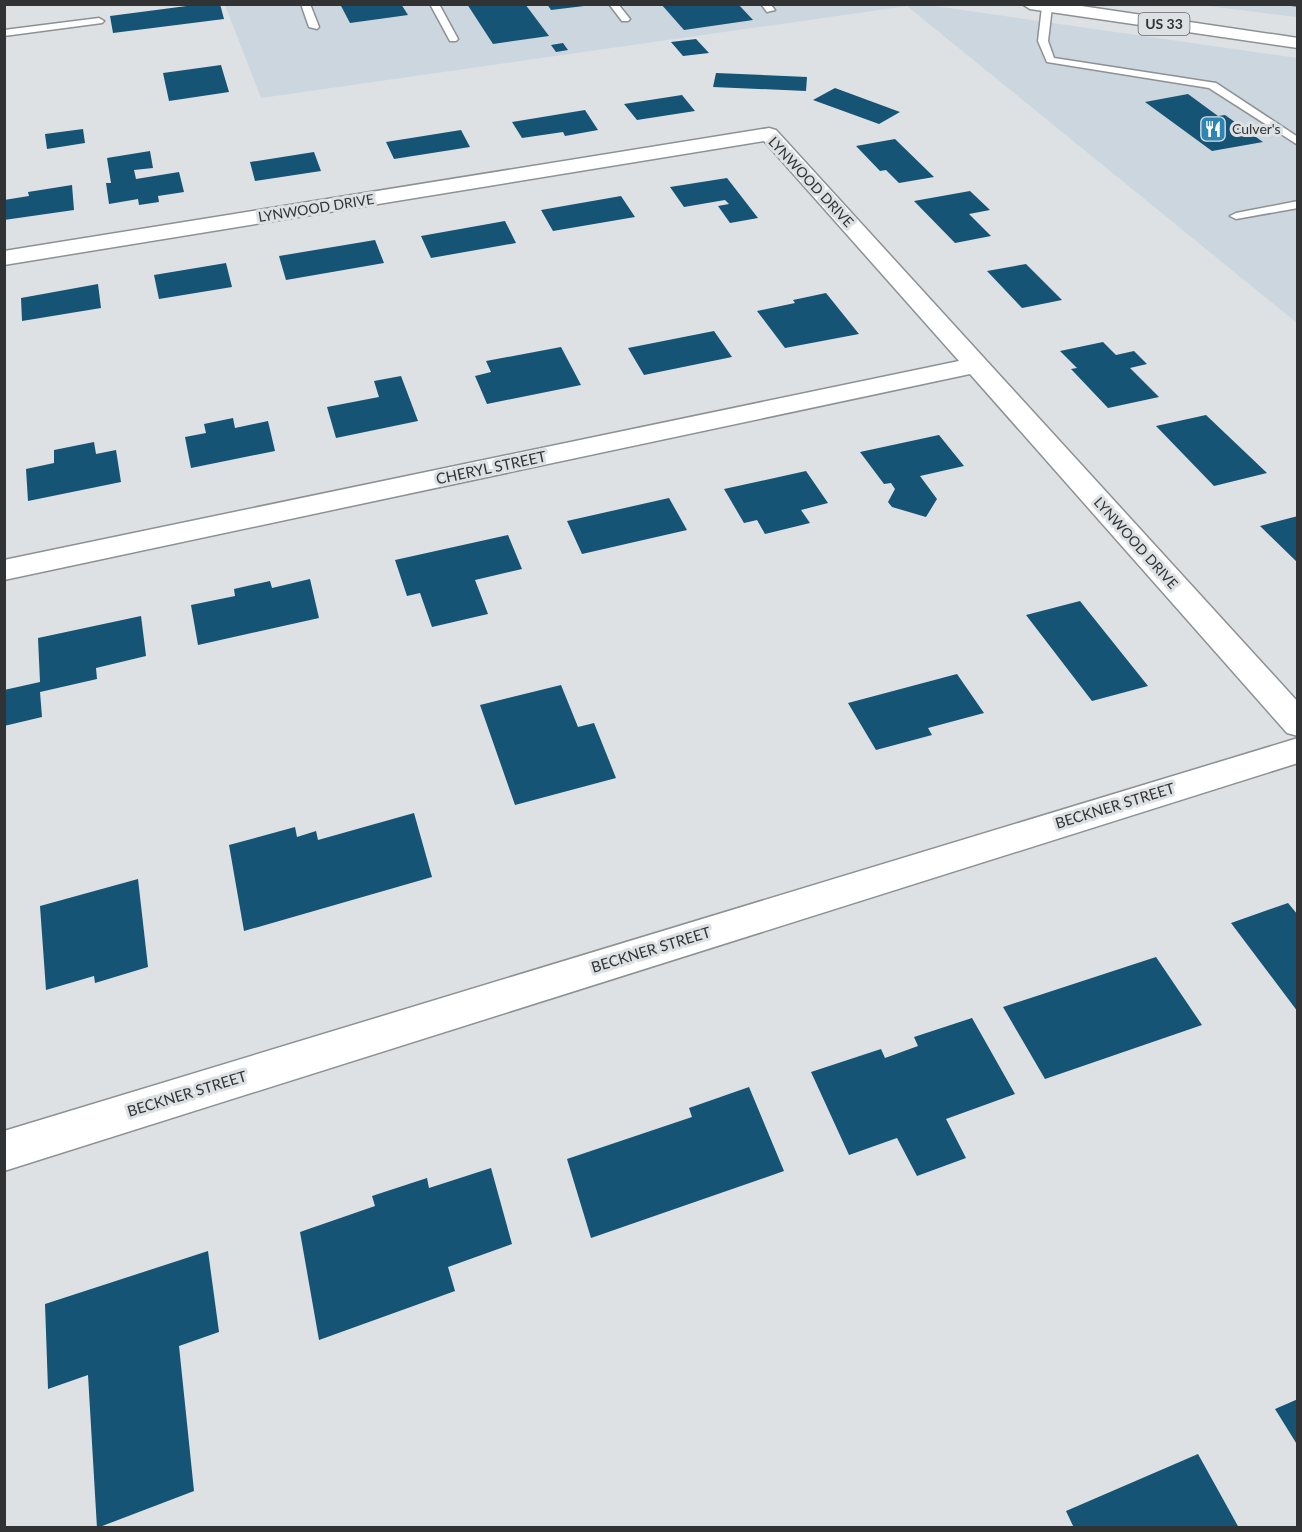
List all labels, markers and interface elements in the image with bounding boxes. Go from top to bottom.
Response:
road number: US 33 [1138,13,1190,35]
restaurant icon: Culver's [1198,114,1228,144]
place label: Culver's [1232,120,1281,137]
street label: LYNWOOD DRIVE [765,133,858,230]
street label: LYNWOOD DRIVE [257,190,375,225]
street label: CHERYL STREET [434,447,548,487]
street label: LYNWOOD DRIVE [1091,493,1182,592]
street label: BECKNER STREET [1053,778,1177,832]
street label: BECKNER STREET [589,922,713,976]
street label: BECKNER STREET [125,1066,249,1120]

